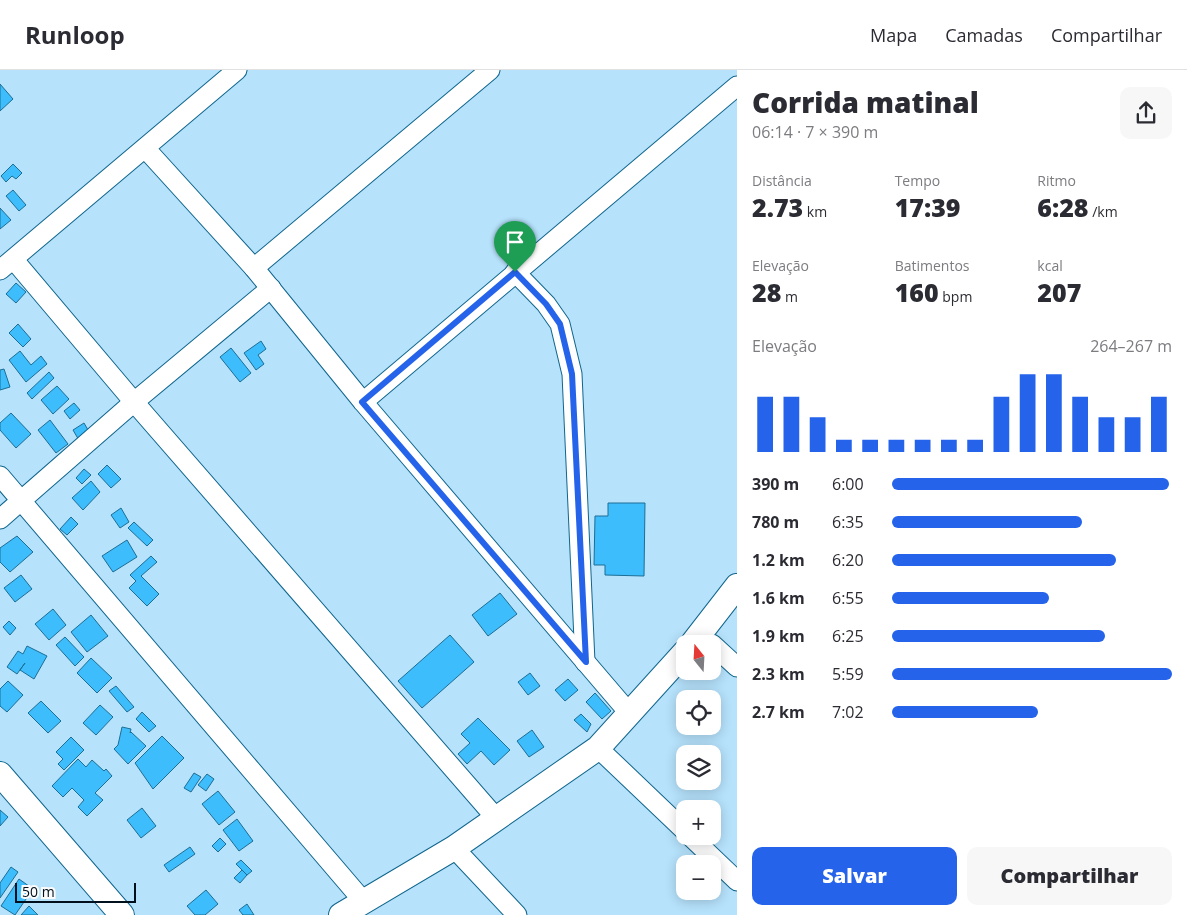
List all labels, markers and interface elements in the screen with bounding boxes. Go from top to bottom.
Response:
text: Runloop [25,18,125,51]
text: Mapa [870,23,917,47]
text: Camadas [945,23,1023,47]
text: Compartilhar [1051,23,1162,47]
text: Corrida matinal [752,83,979,121]
button: share [1120,87,1172,139]
text: 06:14 · 7 × 390 m [752,121,878,143]
text: Distância [752,171,812,190]
text: Tempo [895,171,940,190]
text: Ritmo [1037,171,1076,190]
text: 2.73 [752,190,803,224]
text: 17:39 [895,190,960,224]
text: 6:28 [1037,190,1089,224]
text: km [803,202,827,221]
text: /km [1089,202,1118,221]
pin [494,221,536,272]
icon: arrive [501,228,529,256]
text: Elevação [752,256,809,275]
text: Batimentos [895,256,970,275]
text: kcal [1037,256,1063,275]
text: 28 [752,275,781,309]
text: 160 [895,275,939,309]
text: 207 [1037,275,1081,309]
text: m [781,287,798,306]
text: bpm [939,287,972,306]
text: Elevação [752,335,817,357]
text: 264–267 m [1090,335,1172,357]
text: 390 m [752,473,799,495]
text: 6:00 [832,473,864,495]
text: 780 m [752,511,799,533]
text: 6:35 [832,511,864,533]
text: 1.2 km [752,549,805,571]
text: 6:20 [832,549,864,571]
text: 1.6 km [752,587,805,609]
text: 6:55 [832,587,864,609]
text: 1.9 km [752,625,805,647]
text: 6:25 [832,625,864,647]
north arrow [676,635,721,680]
map controls [676,635,721,900]
text: 2.3 km [752,663,805,685]
text: 5:59 [832,663,864,685]
button: locate [676,690,721,735]
text: 2.7 km [752,701,805,723]
text: 7:02 [832,701,864,723]
button: layers [676,745,721,790]
button: + [676,800,721,845]
button: Salvar [752,847,957,905]
button: Compartilhar [967,847,1172,905]
button: − [676,855,721,900]
scale bar [15,880,136,903]
text: 50 m [22,882,55,901]

